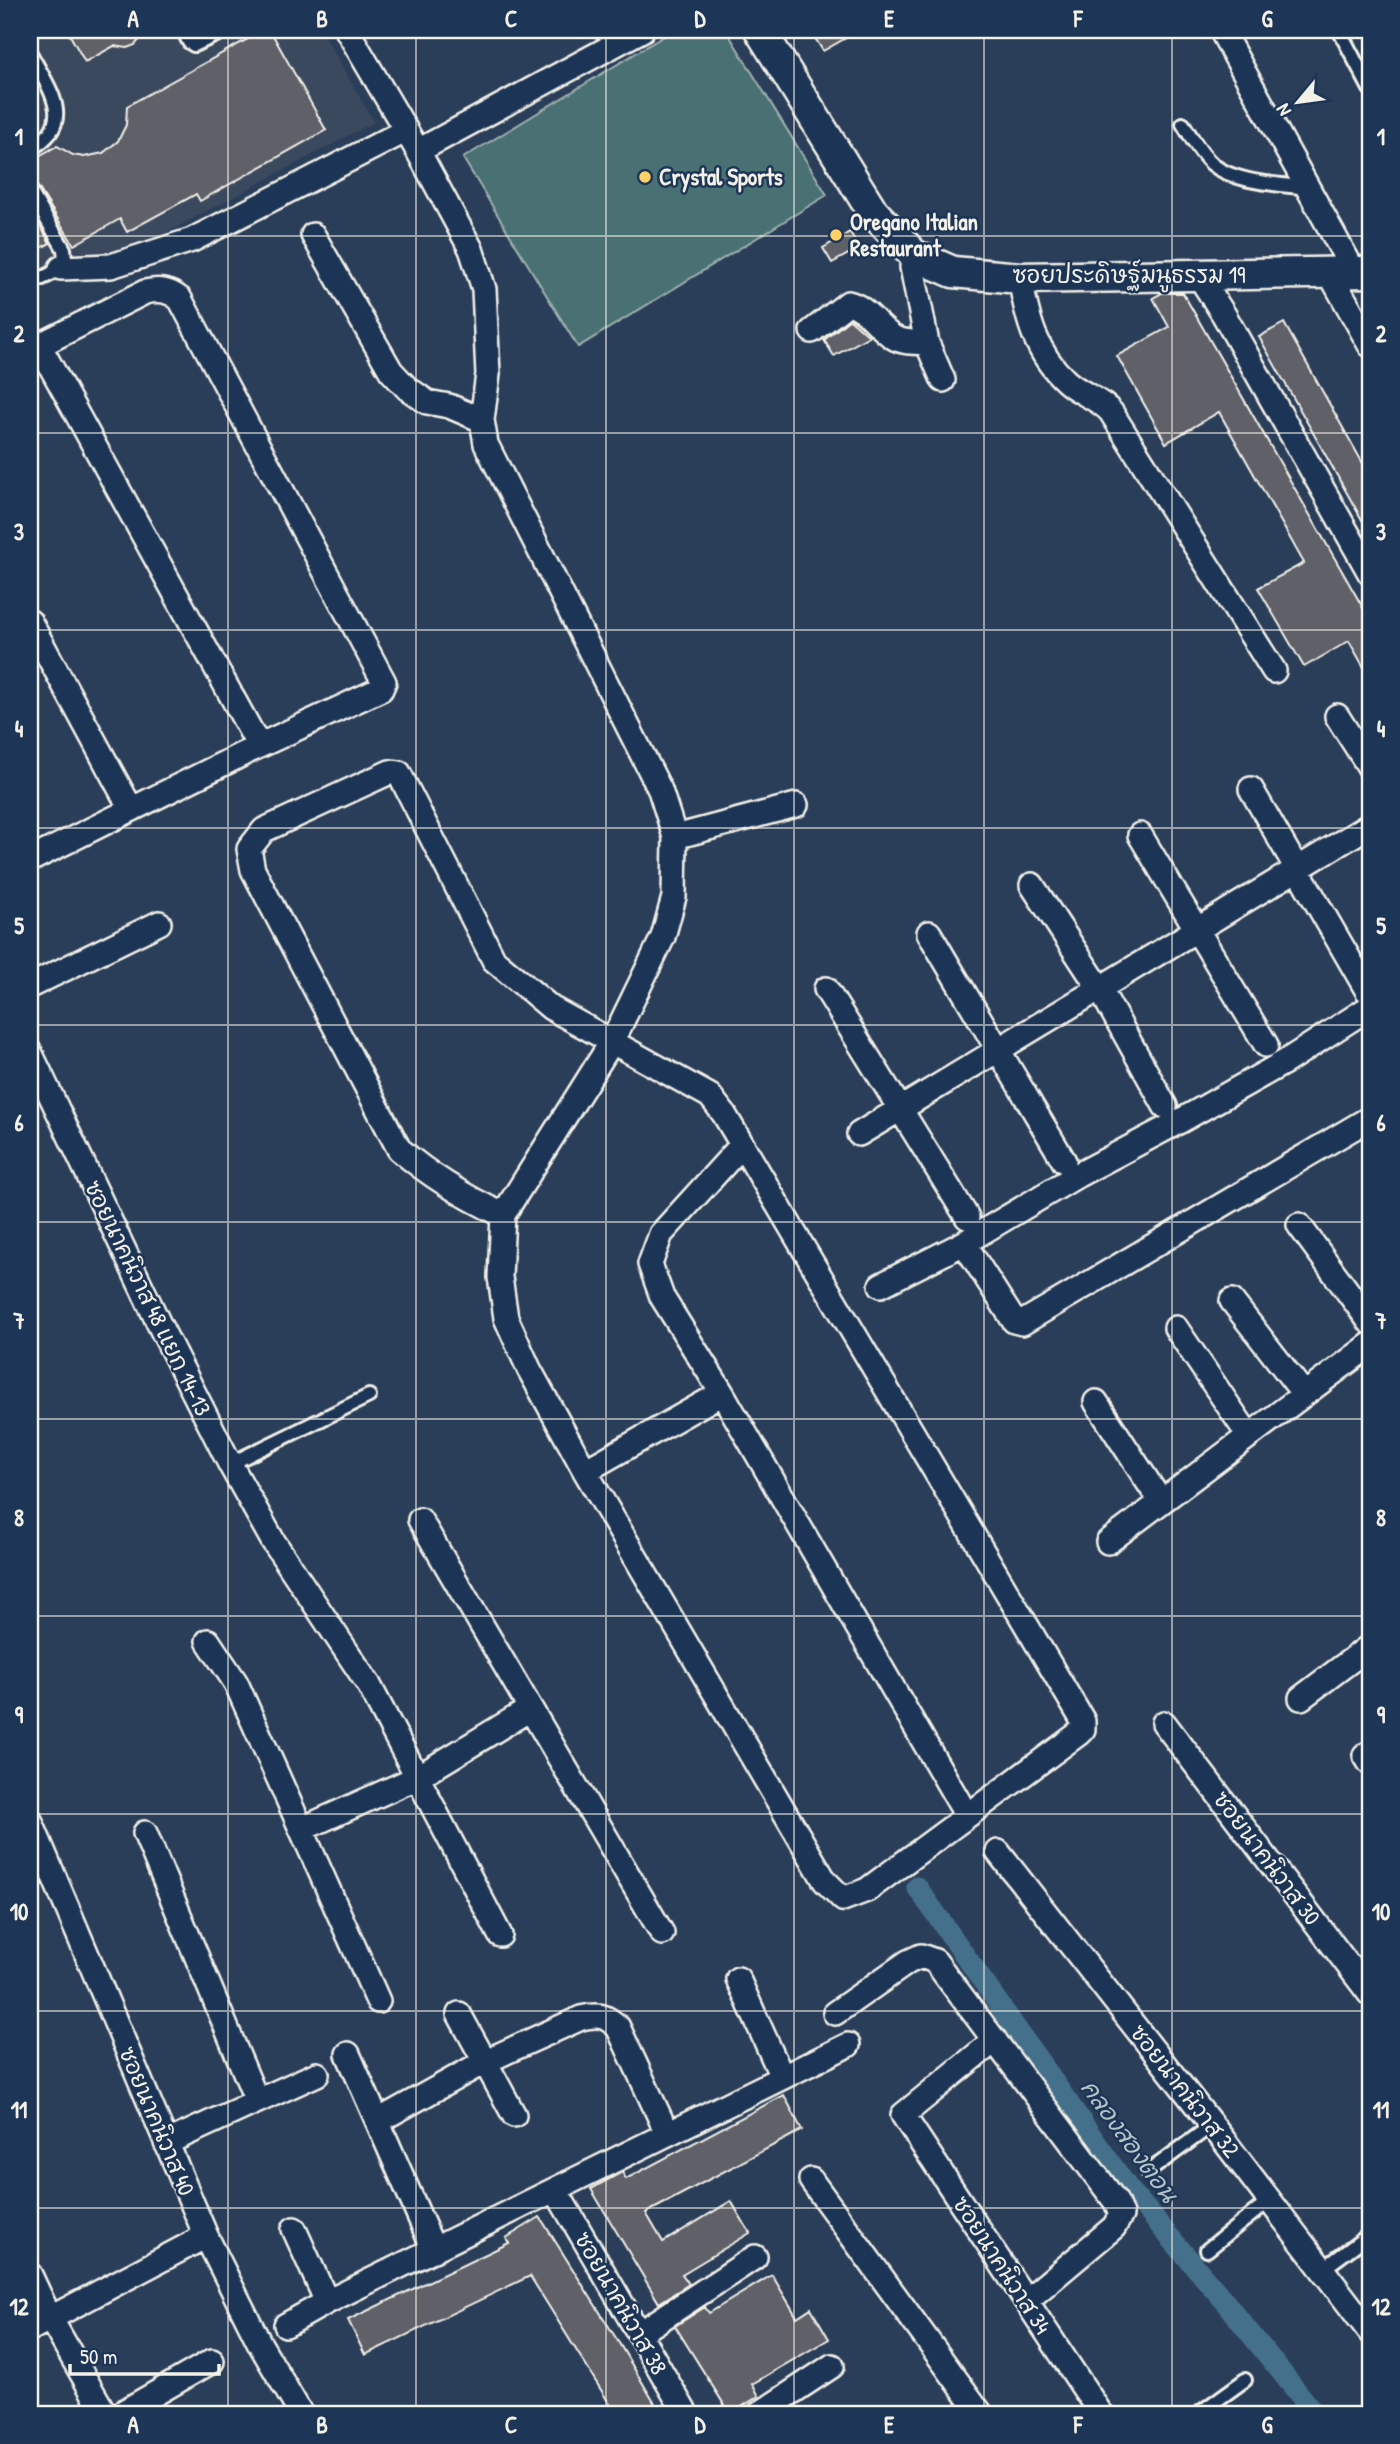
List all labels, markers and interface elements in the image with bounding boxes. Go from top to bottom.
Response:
text: A [127,3,139,34]
text: B [316,3,328,34]
text: C [505,3,517,34]
text: D [695,3,707,34]
text: E [884,3,895,34]
text: F [1073,3,1084,34]
text: G [1261,3,1273,34]
north arrow [1264,66,1334,136]
text: N [1269,100,1297,121]
text: 1 [15,121,23,152]
text: 1 [1377,121,1385,152]
place label: Crystal Sports [659,161,783,193]
marker: Crystal Sports [637,169,653,185]
place label: Oregano Italian Restaurant [850,206,978,263]
marker: Oregano Italian Restaurant [828,227,844,243]
street label: ซอยประดิษฐ์มนูธรรม 19 [1012,259,1246,293]
text: 2 [14,318,25,349]
text: 2 [1376,318,1387,349]
text: 3 [14,516,24,547]
text: 3 [1376,516,1386,547]
text: 4 [15,713,24,744]
text: 4 [1377,713,1386,744]
text: 5 [14,910,24,941]
text: 5 [1376,910,1386,941]
text: 6 [14,1107,24,1138]
text: 6 [1376,1107,1386,1138]
street label: ซอยนาคนิวาส 48 แยก 14-13 [78,1175,219,1421]
text: 7 [12,1305,25,1336]
text: 7 [1374,1305,1387,1336]
text: 8 [14,1502,24,1533]
text: 8 [1376,1502,1386,1533]
text: 9 [15,1699,24,1730]
text: 9 [1377,1699,1386,1730]
street label: ซอยนาคนิวาส 30 [1207,1784,1328,1931]
text: 10 [10,1896,28,1927]
text: 10 [1372,1896,1390,1927]
street label: ซอยนาคนิวาส 32 [1124,2018,1247,2164]
street label: ซอยนาคนิวาส 40 [112,2042,203,2200]
water label: คลองสองตอน [1074,2073,1186,2210]
text: 11 [11,2094,27,2125]
text: 11 [1373,2094,1389,2125]
street label: ซอยนาคนิวาส 34 [946,2190,1059,2340]
street label: ซอยนาคนิวาส 38 [568,2226,675,2380]
text: 12 [9,2291,29,2322]
text: 12 [1371,2291,1391,2322]
scale bar [70,2332,219,2376]
text: 50 m [80,2342,117,2371]
text: A [127,2409,139,2440]
text: B [316,2409,328,2440]
text: C [505,2409,517,2440]
text: D [695,2409,707,2440]
text: E [884,2409,895,2440]
text: F [1073,2409,1084,2440]
text: G [1261,2409,1273,2440]

